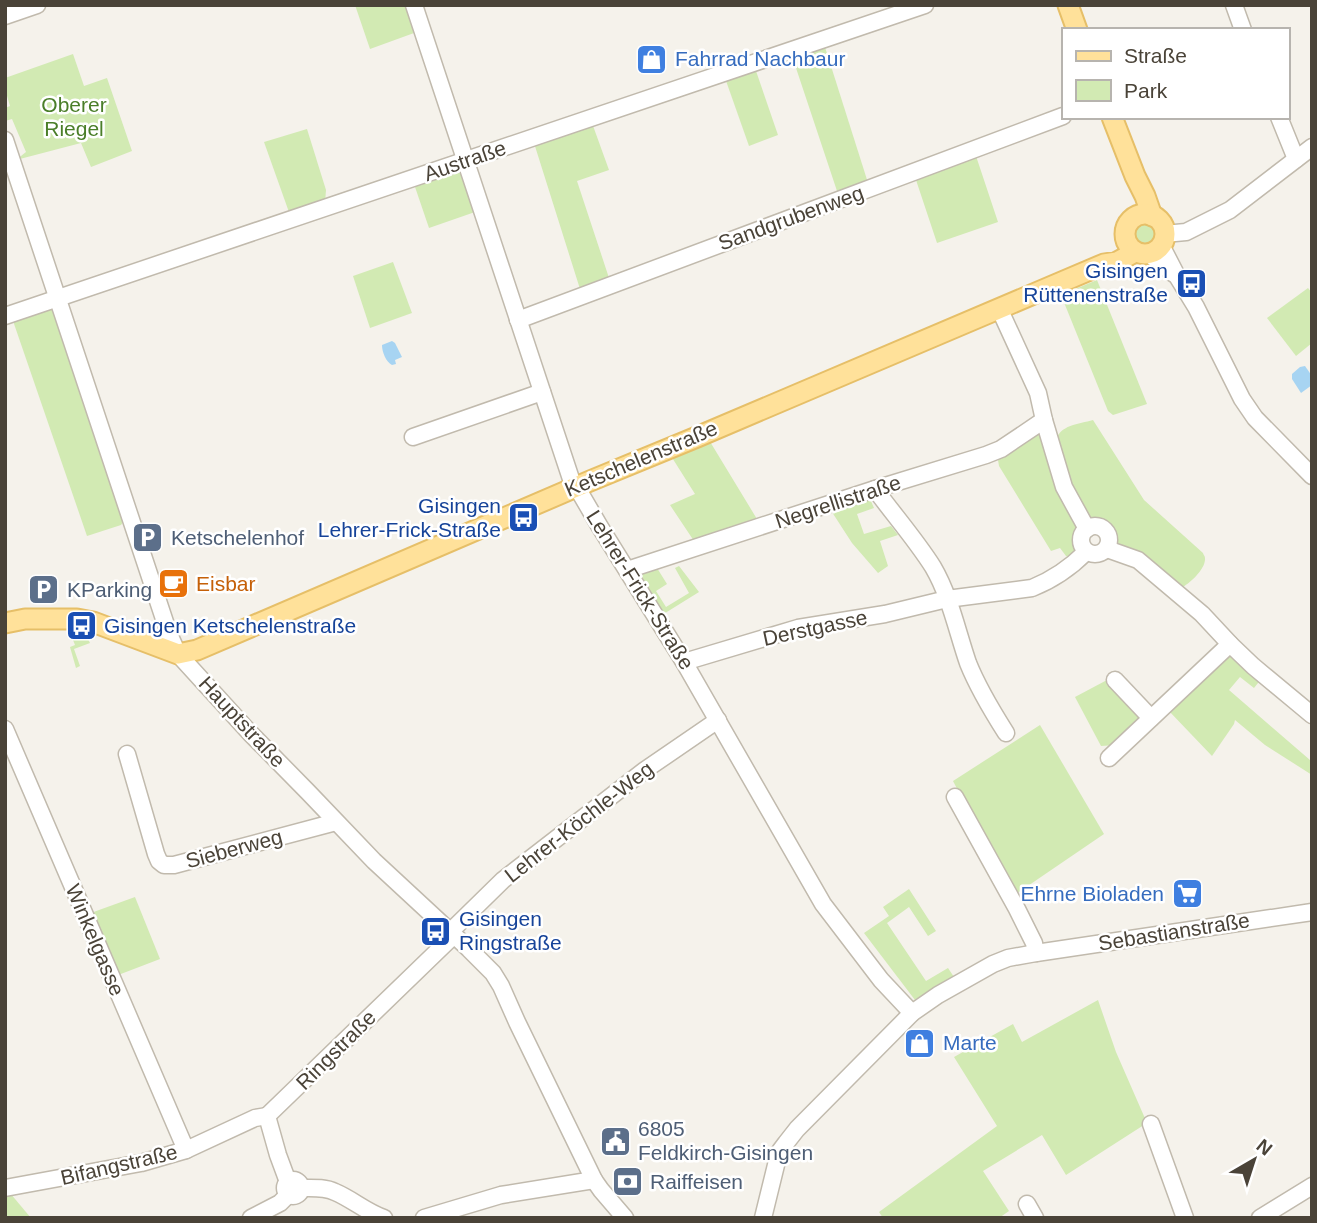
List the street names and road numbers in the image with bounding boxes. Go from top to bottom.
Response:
street label: Austraße [421,136,509,185]
street label: Sandgrubenweg [715,181,867,254]
street label: Ketschelenstraße [561,416,721,501]
street label: Negrellistraße [772,470,904,533]
street label: Lehrer-Frick-Straße [582,506,699,674]
street label: Derstgasse [761,605,869,650]
street label: Hauptstraße [195,672,290,772]
street label: Lehrer-Köchle-Weg [500,757,657,887]
street label: Sieberweg [183,825,285,872]
street label: Winkelgasse [62,881,129,999]
street label: Sebastianstraße [1097,908,1251,955]
street label: Ringstraße [291,1005,380,1094]
street label: Bifangstraße [58,1140,179,1189]

